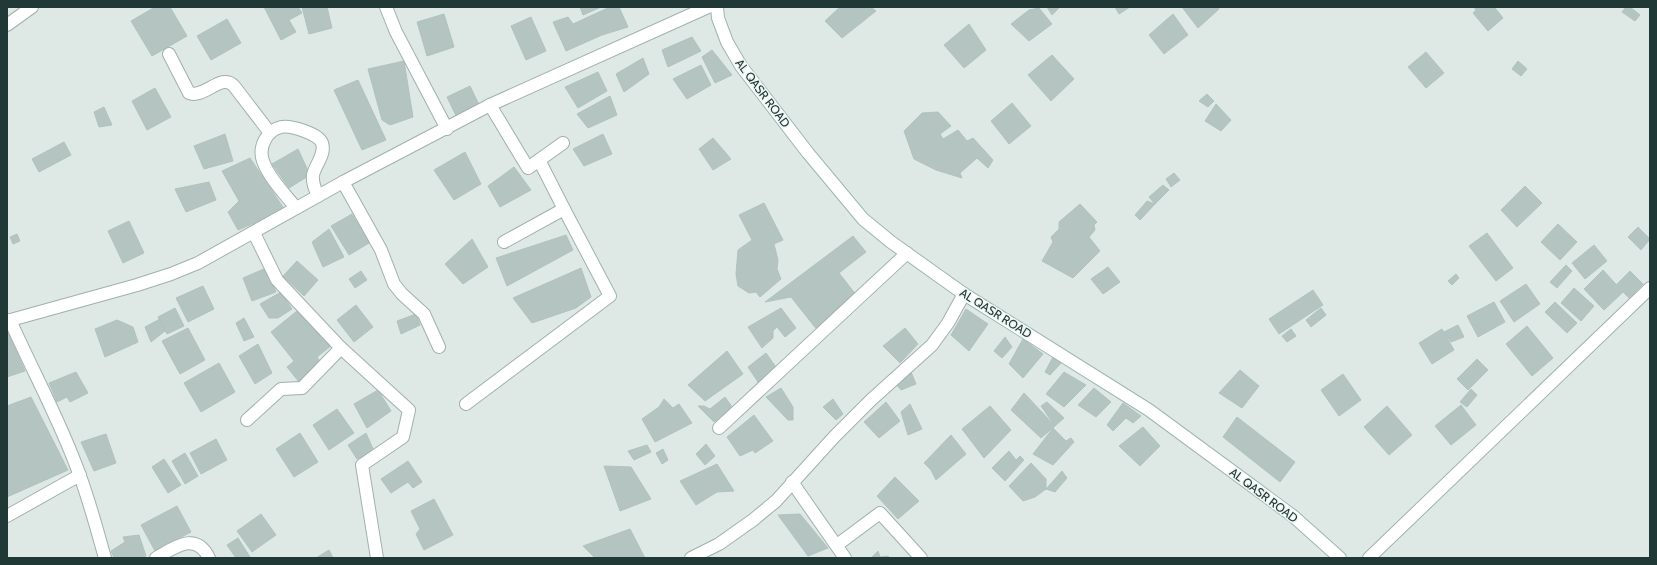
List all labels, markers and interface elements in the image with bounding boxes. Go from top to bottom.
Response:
street label: AL QASR ROAD [732,56,794,130]
street label: AL QASR ROAD [957,285,1035,341]
street label: AL QASR ROAD [1227,464,1301,526]

